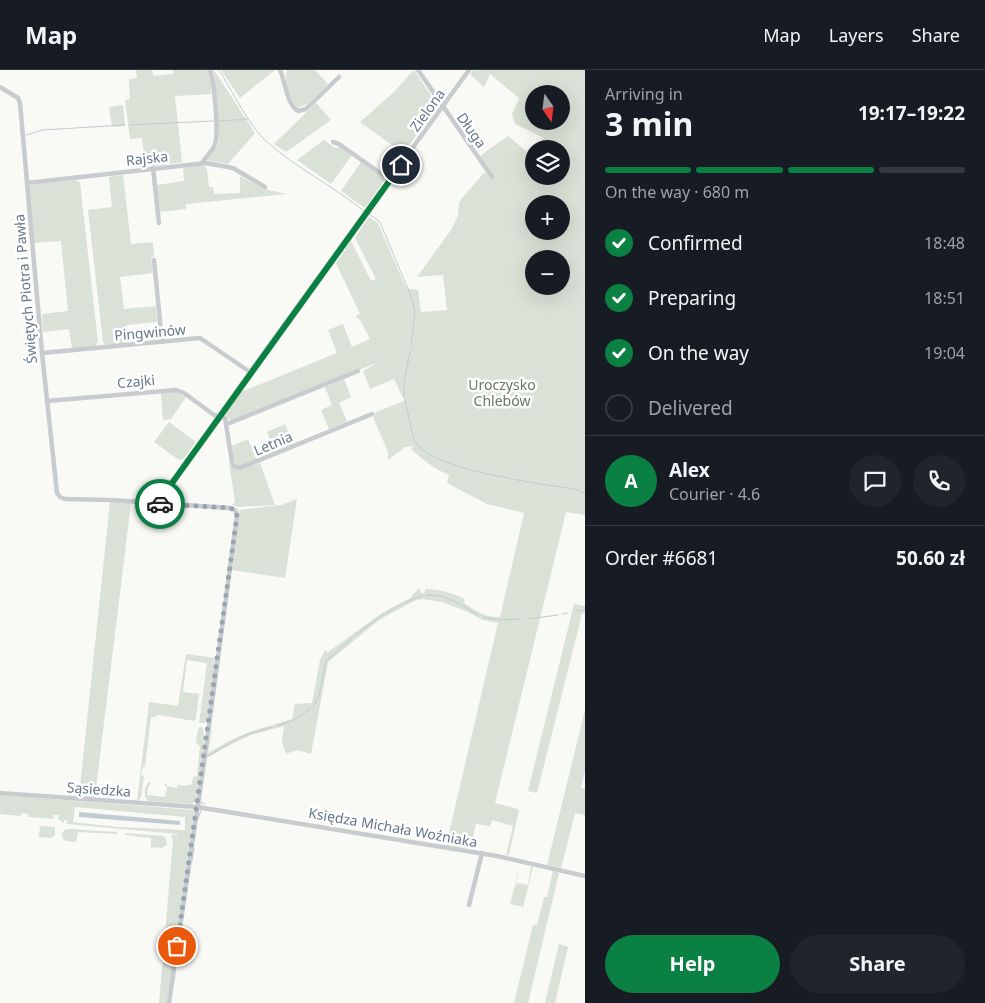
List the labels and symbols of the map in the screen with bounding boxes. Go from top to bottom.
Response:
street label: Zielona [405,85,449,135]
north arrow [525,85,570,130]
street label: Długa [453,109,491,151]
pin [380,144,422,186]
street label: Rajska [125,146,169,170]
street label: Świętych Piotra i Pawła [9,213,41,365]
street label: Pingwinów [113,319,187,345]
street label: Czajki [116,370,156,392]
park label: Uroczysko Chlebów [468,375,536,410]
street label: Letnia [251,426,295,460]
courier [135,479,185,529]
street label: Sąsiedzka [66,777,132,801]
street label: Księdza Michała Woźniaka [307,803,479,851]
pin [156,925,198,967]

